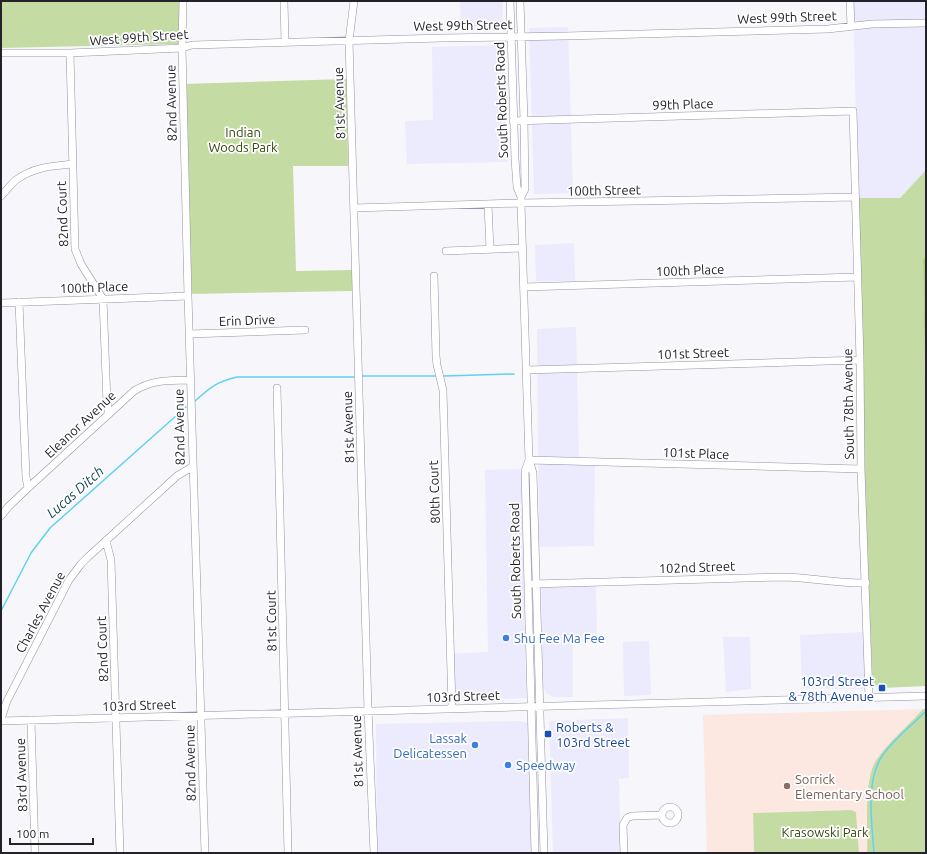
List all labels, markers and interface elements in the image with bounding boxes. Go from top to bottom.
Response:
street label: West 99th Street [737,8,837,26]
street label: West 99th Street [413,17,513,33]
street label: West 99th Street [89,27,189,47]
street label: South Roberts Road [492,42,510,158]
street label: 82nd Avenue [163,65,179,141]
street label: 81st Avenue [331,67,347,139]
street label: 99th Place [652,96,714,112]
park label: Indian Woods Park [208,125,278,154]
street label: 82nd Court [54,181,70,247]
street label: 100th Street [567,182,641,198]
street label: 100th Place [655,262,725,278]
street label: 100th Place [59,279,129,295]
street label: Erin Drive [219,312,275,328]
street label: 101st Street [657,345,729,361]
street label: South 78th Avenue [840,348,856,460]
street label: Eleanor Avenue [42,388,118,460]
street label: 82nd Avenue [171,389,187,465]
street label: 81st Avenue [340,391,356,463]
street label: 101st Place [662,445,730,461]
street label: 80th Court [426,460,442,524]
water label: Lucas Ditch [43,463,107,521]
street label: South Roberts Road [507,503,523,619]
street label: 102nd Street [659,559,735,575]
street label: Charles Avenue [13,569,67,655]
street label: 81st Court [263,590,279,652]
street label: 82nd Court [94,616,110,682]
place label: Shu Fee Ma Fee [514,631,605,645]
marker: Shu Fee Ma Fee [501,633,511,643]
place label: 103rd Street & 78th Avenue [789,674,874,703]
marker: 103rd Street & 78th Avenue [877,683,887,693]
street label: 103rd Street [426,688,500,704]
street label: 103rd Street [102,697,176,713]
street label: 81st Avenue [349,715,365,787]
place label: Roberts & 103rd Street [556,720,630,749]
street label: 82nd Avenue [182,725,198,801]
marker: Roberts & 103rd Street [543,729,553,739]
place label: Lassak Delicatessen [393,731,467,760]
street label: 83rd Avenue [13,738,29,812]
marker: Lassak Delicatessen [470,740,480,750]
place label: Speedway [516,758,575,772]
marker: Speedway [503,760,513,770]
place label: Sorrick Elementary School [795,772,904,801]
marker: Sorrick Elementary School [782,781,792,791]
scale bar [10,820,93,846]
park label: Krasowski Park [781,825,869,839]
text: 100 m [16,827,49,840]

